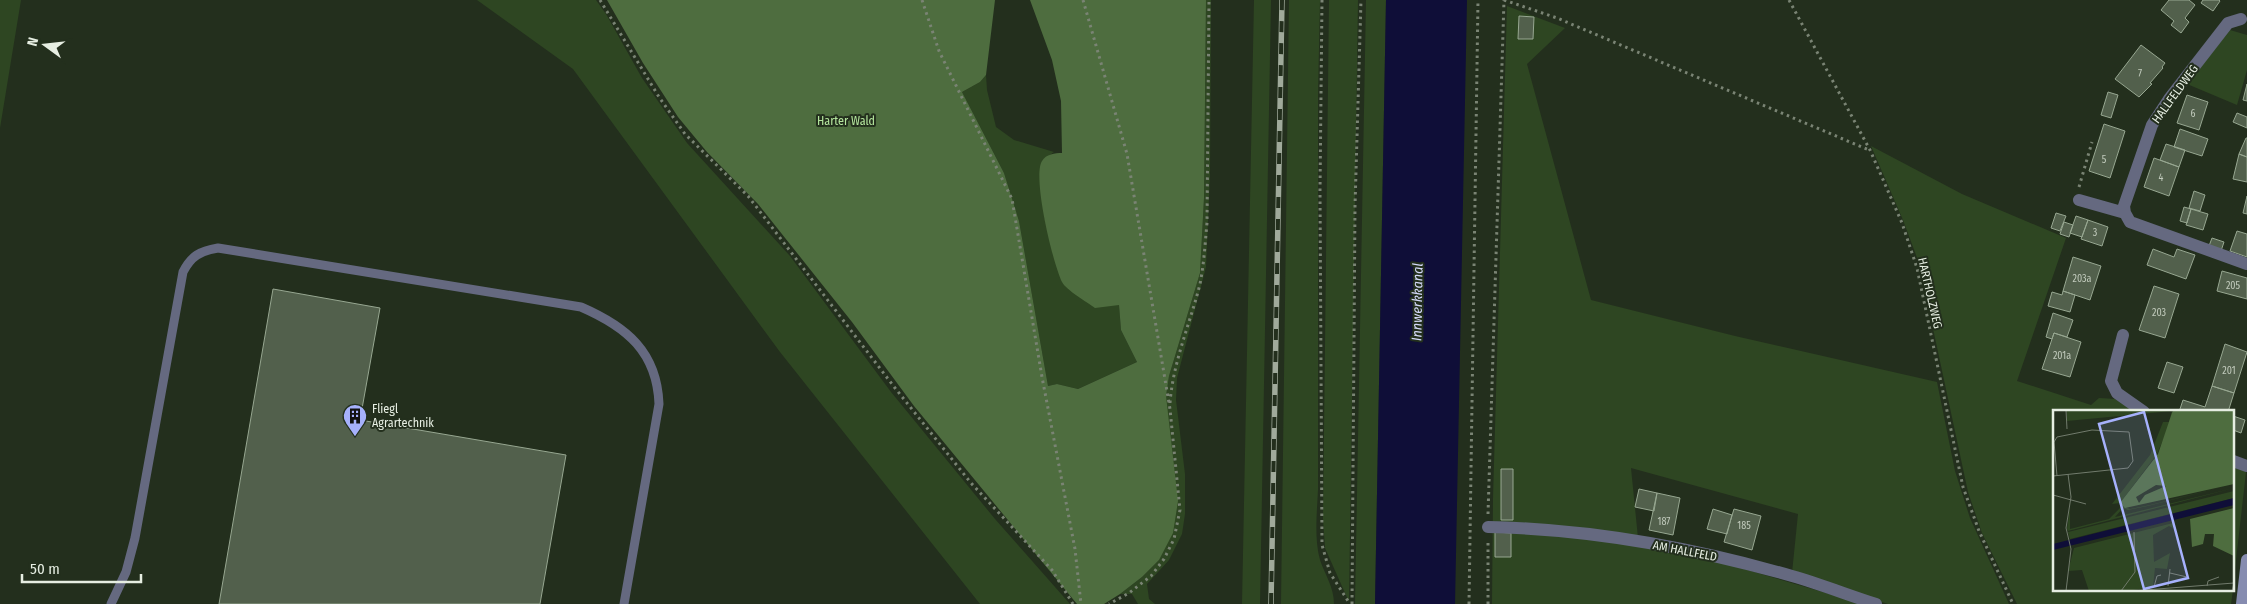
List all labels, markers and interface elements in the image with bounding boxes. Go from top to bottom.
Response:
north arrow [20,20,70,70]
text: N [24,36,42,48]
street label: HALLFELDWEG [2149,62,2201,126]
house number: 7 [2138,68,2142,80]
house number: 6 [2191,108,2196,120]
park label: Harter Wald [817,114,875,128]
house number: 5 [2102,154,2107,166]
house number: 4 [2159,172,2164,184]
house number: 3 [2093,227,2098,239]
street label: HARTHOLZWEG [1915,256,1945,330]
water label: Innwerkkanal [1408,262,1427,341]
house number: 203a [2073,273,2092,285]
house number: 205 [2226,280,2241,292]
house number: 203 [2152,307,2167,319]
house number: 201a [2053,350,2071,362]
house number: 201 [2222,365,2236,377]
place label: Fliegl Agrartechnik [372,402,434,430]
building icon: Fliegl Agrartechnik [342,403,368,437]
inset map [2053,410,2234,592]
house number: 187 [1658,516,1670,528]
house number: 185 [1737,520,1751,532]
street label: AM HALLFELD [1652,538,1718,564]
scale bar [22,552,141,584]
text: 50 m [30,560,60,578]

